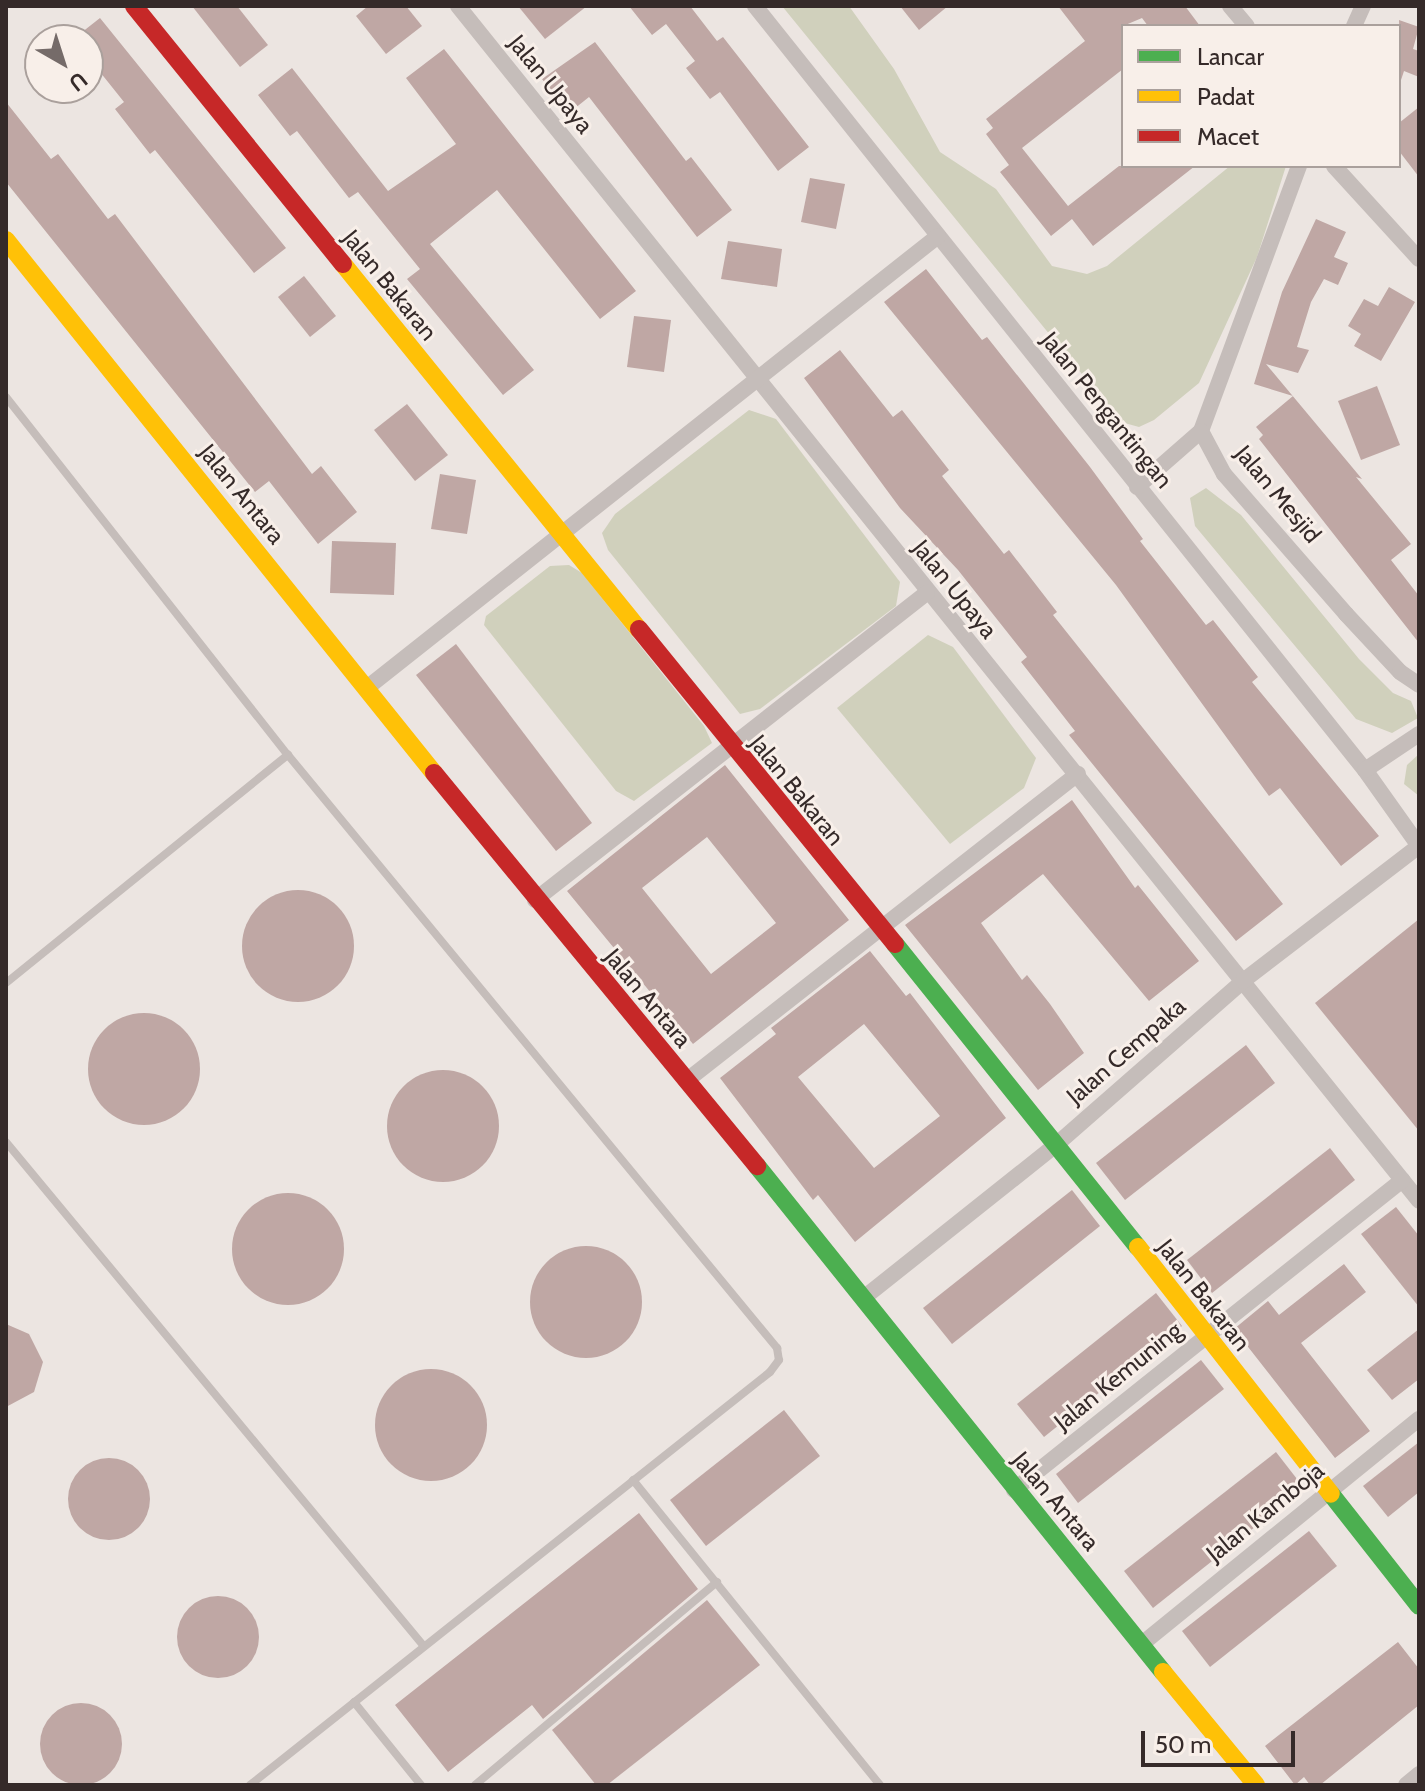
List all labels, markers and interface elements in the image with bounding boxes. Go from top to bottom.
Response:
north arrow [24,24,104,104]
legend [1121,24,1401,168]
street label: Jalan Upaya [503,29,599,139]
text: Lancar [1197,42,1264,71]
text: U [64,66,93,97]
text: Padat [1197,82,1255,111]
text: Macet [1197,122,1259,151]
street label: Jalan Bakaran [337,224,443,346]
street label: Jalan Pengantingan [1035,326,1179,494]
street label: Jalan Antara [193,438,291,550]
street label: Jalan Mesjid [1229,439,1327,549]
street label: Jalan Upaya [907,534,1003,644]
street label: Jalan Bakaran [744,729,850,851]
street label: Jalan Antara [598,943,698,1053]
street label: Jalan Cempaka [1061,992,1191,1110]
street label: Jalan Bakaran [1151,1233,1257,1357]
street label: Jalan Kemuning [1048,1316,1188,1436]
street label: Jalan Antara [1006,1446,1106,1556]
street label: Jalan Kamboja [1200,1456,1330,1568]
scale bar [1145,1715,1299,1765]
text: 50 m [1155,1730,1211,1759]

